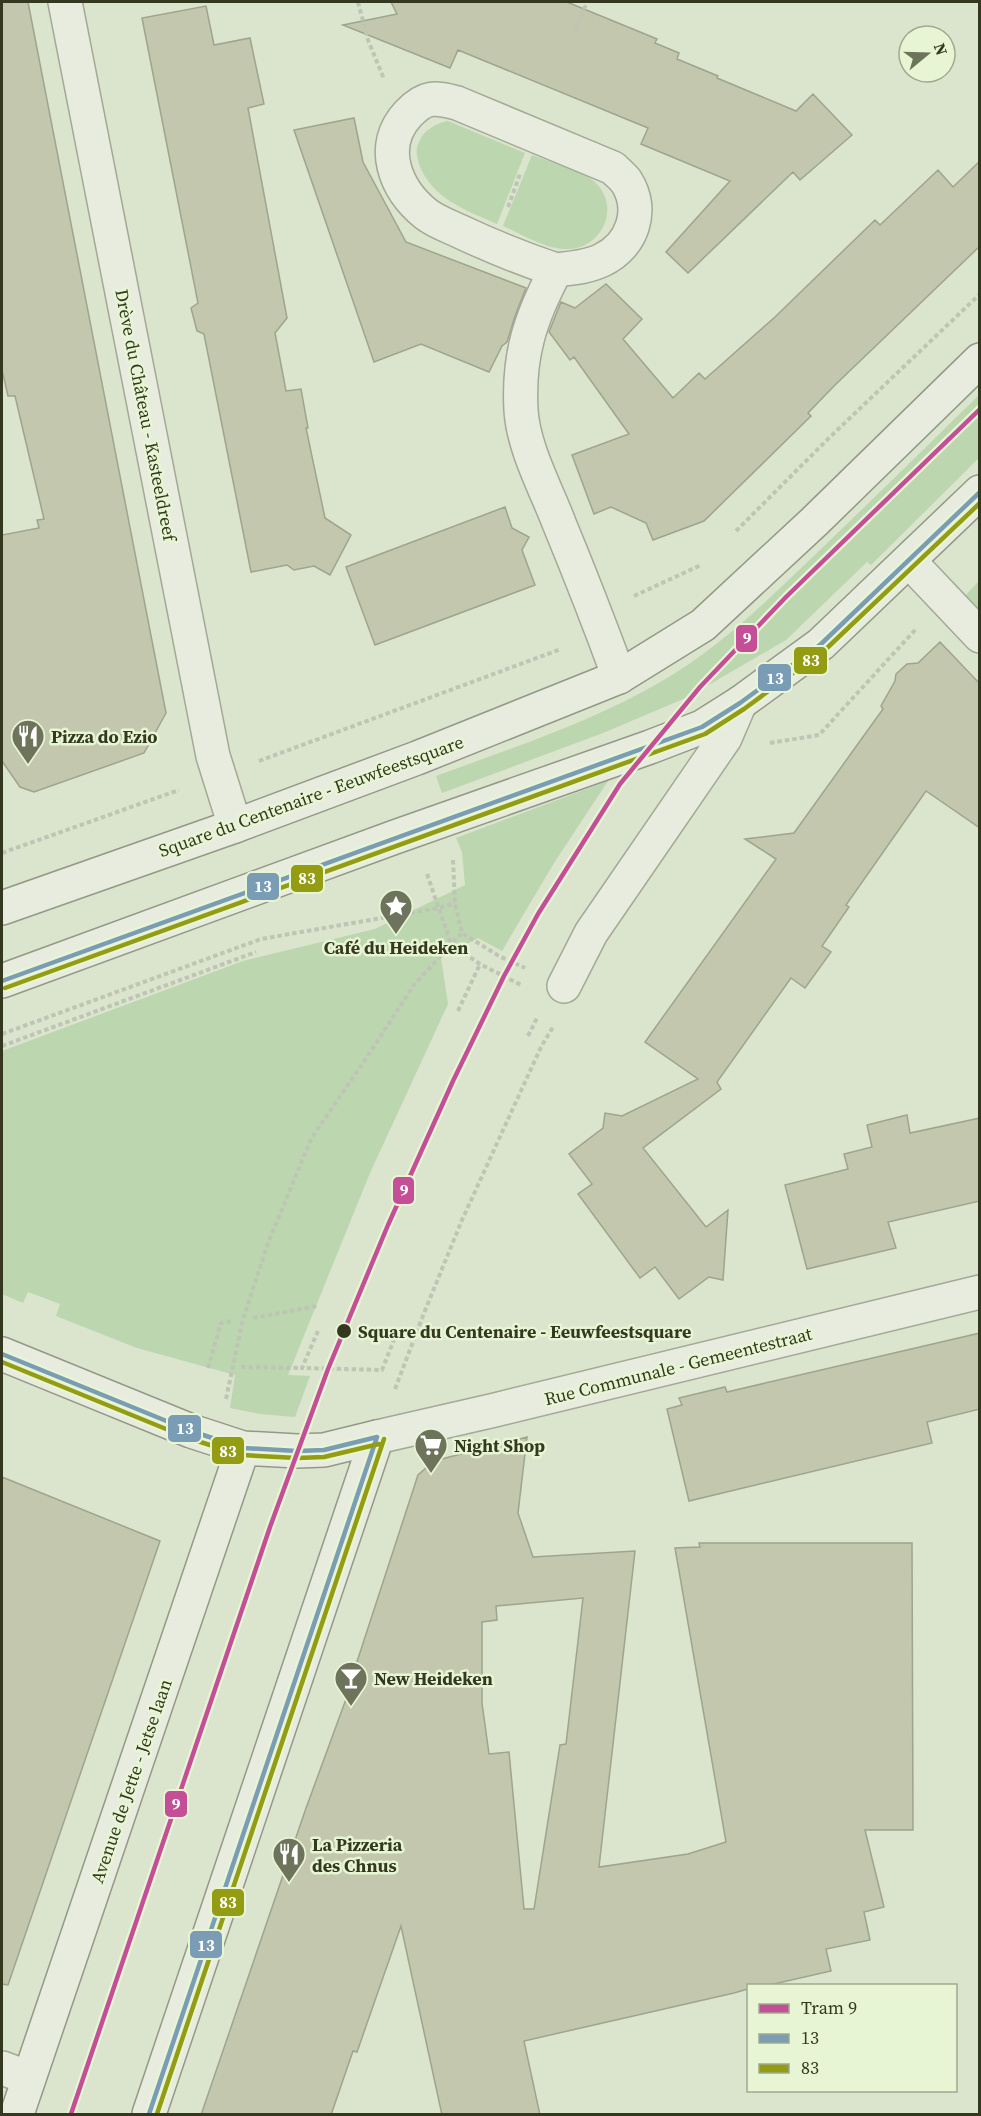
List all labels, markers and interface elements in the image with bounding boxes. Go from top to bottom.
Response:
north arrow [897,24,957,84]
text: N [929,40,954,59]
street label: Drève du Château - Kasteeldreef [109,287,183,545]
line badge: 9 [735,624,758,653]
text: 9 [743,627,752,649]
line badge: 83 [793,646,828,675]
text: 83 [802,649,820,671]
line badge: 13 [757,663,792,692]
text: 13 [766,667,784,689]
restaurant icon: Pizza do Ezio [10,718,46,765]
place label: Pizza do Ezio [51,724,158,749]
street label: Square du Centenaire - Eeuwfeestsquare [155,729,467,863]
line badge: 83 [290,864,324,893]
text: 83 [298,867,316,889]
line badge: 13 [246,872,280,901]
text: 13 [254,875,272,897]
place icon: Café du Heideken [378,888,414,935]
place label: Café du Heideken [324,935,468,960]
line badge: 9 [392,1176,415,1205]
text: 9 [400,1179,409,1201]
place label: Square du Centenaire - Eeuwfeestsquare [358,1319,691,1344]
street label: Rue Communale - Gemeentestraat [542,1321,815,1411]
marker: Square du Centenaire - Eeuwfeestsquare [335,1322,353,1340]
line badge: 13 [167,1414,202,1443]
text: 13 [176,1417,194,1439]
supermarket icon: Night Shop [413,1427,449,1474]
place label: Night Shop [454,1433,545,1458]
line badge: 83 [211,1436,245,1465]
text: 83 [219,1440,237,1462]
bar icon: New Heideken [333,1660,369,1707]
place label: New Heideken [374,1666,493,1691]
street label: Avenue de Jette - Jetse laan [84,1675,178,1886]
line badge: 9 [164,1790,188,1818]
text: 9 [172,1793,181,1815]
place label: La Pizzeria des Chnus [312,1832,403,1878]
restaurant icon: La Pizzeria des Chnus [271,1836,307,1883]
line badge: 83 [211,1888,245,1917]
text: 83 [219,1891,237,1913]
line badge: 13 [189,1930,223,1959]
text: 13 [197,1934,215,1956]
legend [747,1984,957,2092]
text: Tram 9 [801,1995,857,2020]
text: 13 [801,2025,819,2050]
text: 83 [801,2055,819,2080]

